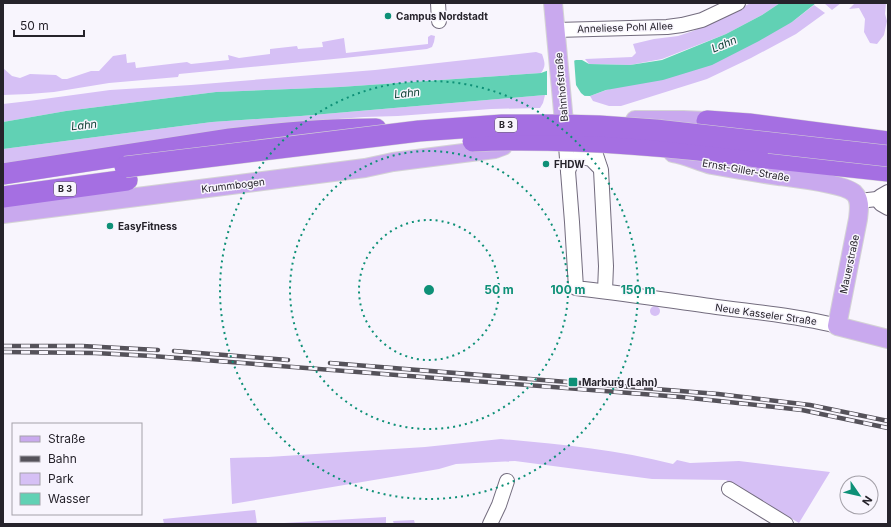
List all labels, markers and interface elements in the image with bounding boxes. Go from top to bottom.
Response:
place label: Campus Nordstadt [396,10,488,22]
marker: Campus Nordstadt [383,11,393,21]
scale bar [14,12,84,38]
text: 50 m [20,18,49,33]
street label: Anneliese Pohl Allee [577,19,673,35]
water label: Lahn [709,32,739,56]
street label: Bahnhofstraße [552,52,570,122]
water label: Lahn [393,85,421,101]
water label: Lahn [70,117,98,133]
road number: B 3 [495,118,517,132]
street label: Ernst-Giller-Straße [701,156,791,184]
place label: FHDW [554,158,585,170]
marker: FHDW [541,159,551,169]
street label: Krummbogen [201,175,266,195]
road number: B 3 [54,182,76,196]
place label: EasyFitness [118,220,178,233]
marker: EasyFitness [105,221,115,231]
street label: Mauerstraße [837,233,861,295]
text: 50 m [484,282,514,297]
text: 100 m [550,282,586,297]
text: 150 m [621,282,655,297]
centre of rings [422,283,436,297]
street label: Neue Kasseler Straße [714,301,818,327]
marker: Marburg (Lahn) [567,376,579,388]
place label: Marburg (Lahn) [582,376,658,389]
legend [12,423,142,515]
text: Straße [48,431,85,446]
text: Bahn [48,451,77,466]
text: Park [48,471,74,486]
north arrow [839,475,879,515]
text: Wasser [48,491,91,506]
text: N [859,493,875,508]

